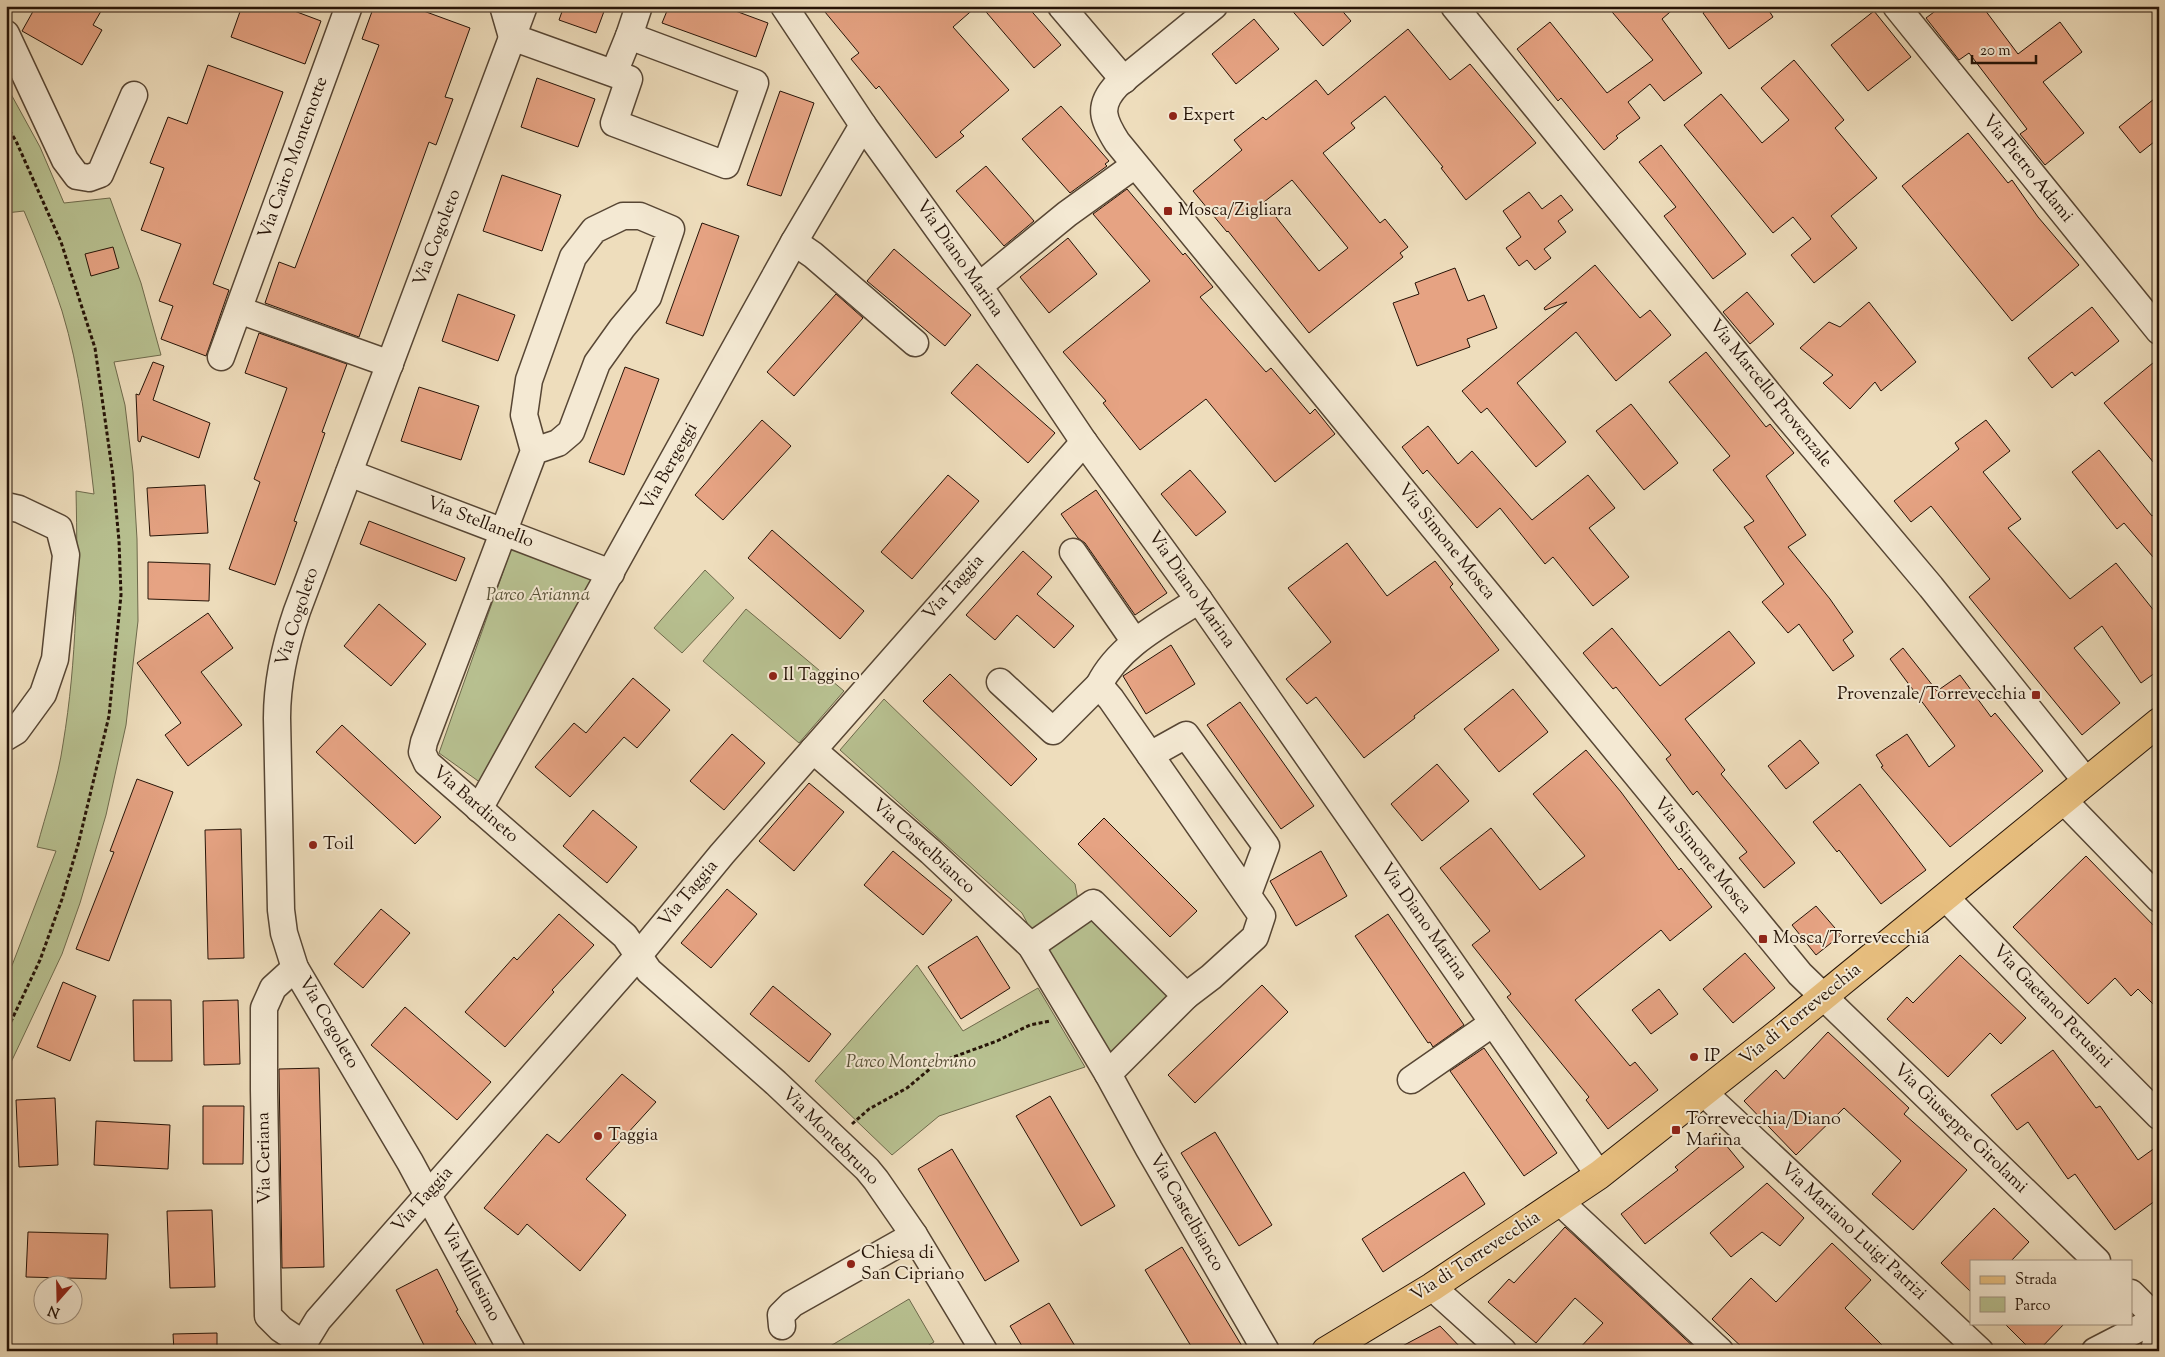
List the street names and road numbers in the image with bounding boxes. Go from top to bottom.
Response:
street label: Via Cairo Montenotte [253,73,335,243]
street label: Via Pietro Adami [1975,109,2079,229]
street label: Via Cogoleto [408,186,468,290]
street label: Via Diano Marina [909,195,1009,323]
street label: Via Marcello Provenzale [1702,314,1838,474]
street label: Via Bergeggi [635,418,705,516]
street label: Via Simone Mosca [1391,478,1501,606]
street label: Via Stellanello [423,491,537,555]
street label: Via Diano Marina [1141,526,1241,654]
street label: Via Taggia [917,549,991,627]
street label: Via Cogoleto [270,564,326,670]
street label: Via Bardineto [426,760,524,850]
street label: Via Simone Mosca [1647,792,1757,920]
street label: Via Castelbianco [865,793,981,901]
street label: Via Taggia [653,855,725,933]
street label: Via Diano Marina [1373,858,1473,986]
street label: Via Gaetano Perusini [1986,939,2118,1075]
street label: Via di Torrevecchia [1735,958,1867,1072]
street label: Via Cogoleto [291,972,365,1074]
street label: Via Giuseppe Girolami [1887,1058,2033,1200]
street label: Via Montebruno [775,1082,885,1192]
street label: Via Ceriana [251,1112,279,1204]
street label: Via Castelbianco [1142,1149,1230,1277]
street label: Via Mariano Luigi Patrizi [1774,1157,1932,1307]
street label: Via Taggia [386,1161,460,1239]
street label: Via di Torrevecchia [1406,1205,1546,1309]
street label: Via Millesimo [433,1220,507,1327]

